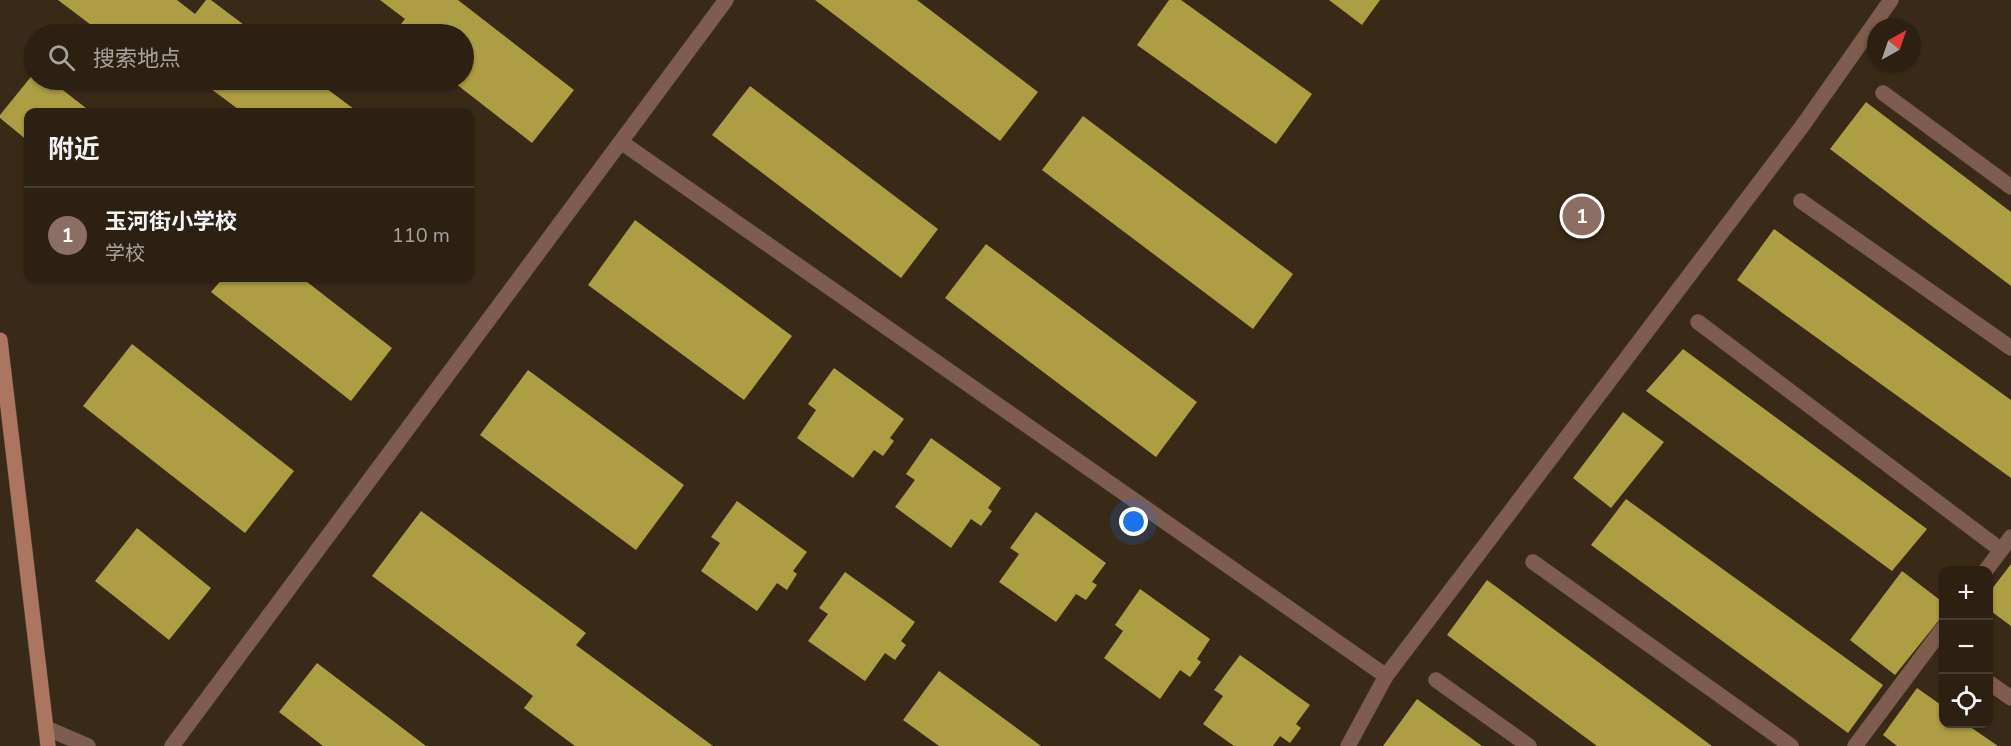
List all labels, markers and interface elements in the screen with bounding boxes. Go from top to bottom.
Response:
north arrow [1867,18,1921,72]
search box [24,24,474,90]
icon: search [45,41,78,74]
text: 搜索地点 [93,44,181,74]
text: 附近 [48,132,100,167]
pin: 1 [1562,194,1602,238]
text: 玉河街小学校 [105,207,237,237]
text: 1 [62,222,74,249]
text: 110 m [392,222,450,249]
text: 学校 [105,240,145,267]
your location [1119,507,1148,536]
map controls [1939,566,1993,728]
button: + [1939,566,1993,620]
button: − [1939,620,1993,674]
button: locate [1939,674,1993,728]

